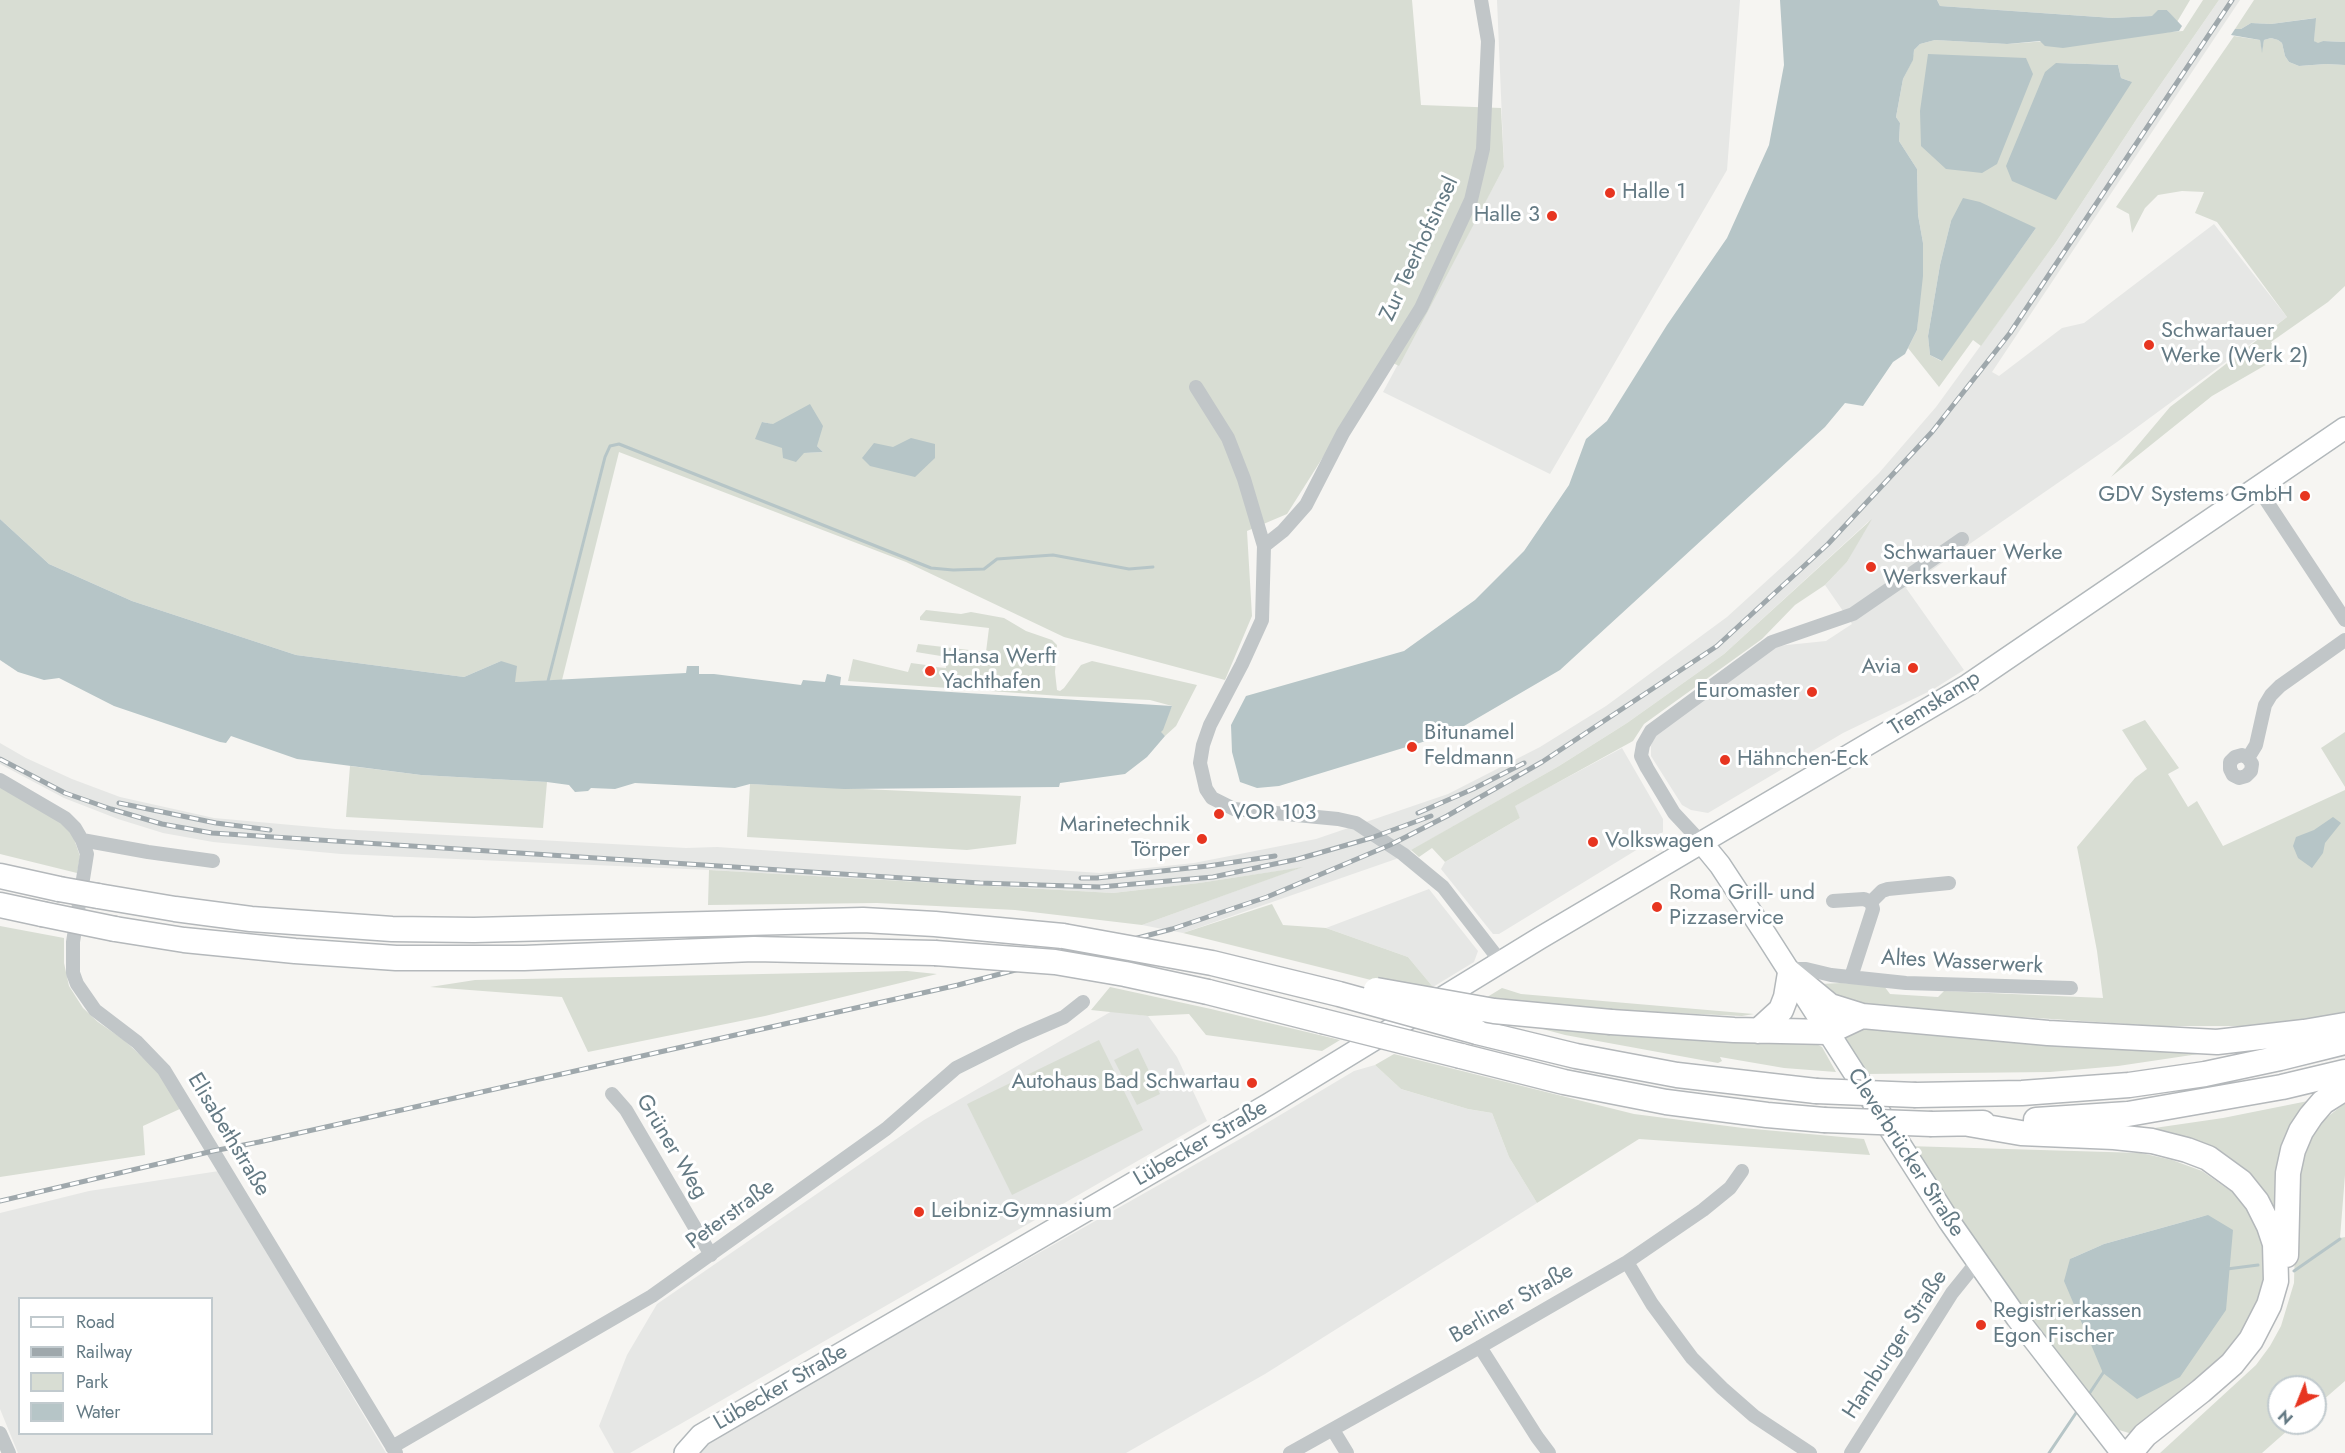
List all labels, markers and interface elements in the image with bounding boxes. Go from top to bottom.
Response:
street label: Zur Teerhofsinsel [1375,172,1465,326]
place label: Halle 1 [1622,180,1686,206]
marker: Halle 1 [1603,186,1617,200]
place label: Halle 3 [1474,203,1540,229]
marker: Halle 3 [1545,209,1559,223]
place label: Schwartauer Werke (Werk 2) [2161,319,2309,370]
marker: Schwartauer Werke (Werk 2) [2142,338,2156,352]
place label: GDV Systems GmbH [2098,483,2293,509]
marker: GDV Systems GmbH [2298,489,2312,503]
place label: Schwartauer Werke Werksverkauf [1883,541,2063,592]
marker: Schwartauer Werke Werksverkauf [1864,560,1878,574]
place label: Hansa Werft Yachthafen [942,645,1056,696]
place label: Avia [1862,655,1901,681]
marker: Avia [1906,661,1920,675]
marker: Hansa Werft Yachthafen [923,664,937,678]
street label: Tremskamp [1884,666,1986,742]
place label: Euromaster [1696,679,1800,705]
marker: Euromaster [1805,685,1819,699]
place label: Bitunamel Feldmann [1424,721,1515,772]
marker: Bitunamel Feldmann [1405,740,1419,754]
place label: Hähnchen-Eck [1737,747,1868,773]
marker: Hähnchen-Eck [1718,753,1732,767]
place label: VOR 103 [1231,801,1317,827]
marker: VOR 103 [1212,807,1226,821]
place label: Marinetechnik Törper [1060,813,1190,864]
place label: Volkswagen [1605,829,1714,855]
marker: Marinetechnik Törper [1195,832,1209,846]
marker: Volkswagen [1586,835,1600,849]
place label: Roma Grill- und Pizzaservice [1669,881,1815,932]
marker: Roma Grill- und Pizzaservice [1650,900,1664,914]
street label: Altes Wasserwerk [1880,946,2044,980]
street label: Cleverbrücker Straße [1841,1064,1969,1242]
street label: Elisabethstraße [181,1069,275,1201]
place label: Autohaus Bad Schwartau [1011,1070,1240,1096]
marker: Autohaus Bad Schwartau [1245,1076,1259,1090]
street label: Grüner Weg [630,1090,712,1204]
street label: Lübecker Straße [1129,1095,1273,1193]
street label: Peterstraße [682,1174,780,1256]
place label: Leibniz-Gymnasium [931,1199,1112,1225]
marker: Leibniz-Gymnasium [912,1205,926,1219]
street label: Berliner Straße [1446,1258,1578,1350]
street label: Hamburger Straße [1838,1266,1954,1424]
legend [18,1297,213,1435]
place label: Registrierkassen Egon Fischer [1993,1299,2142,1350]
text: Road [76,1309,115,1335]
marker: Registrierkassen Egon Fischer [1974,1318,1988,1332]
text: Railway [76,1339,132,1365]
street label: Lübecker Straße [709,1339,853,1437]
text: Park [76,1369,108,1395]
north arrow [2267,1375,2327,1435]
text: Water [76,1399,120,1425]
text: N [2273,1404,2298,1430]

